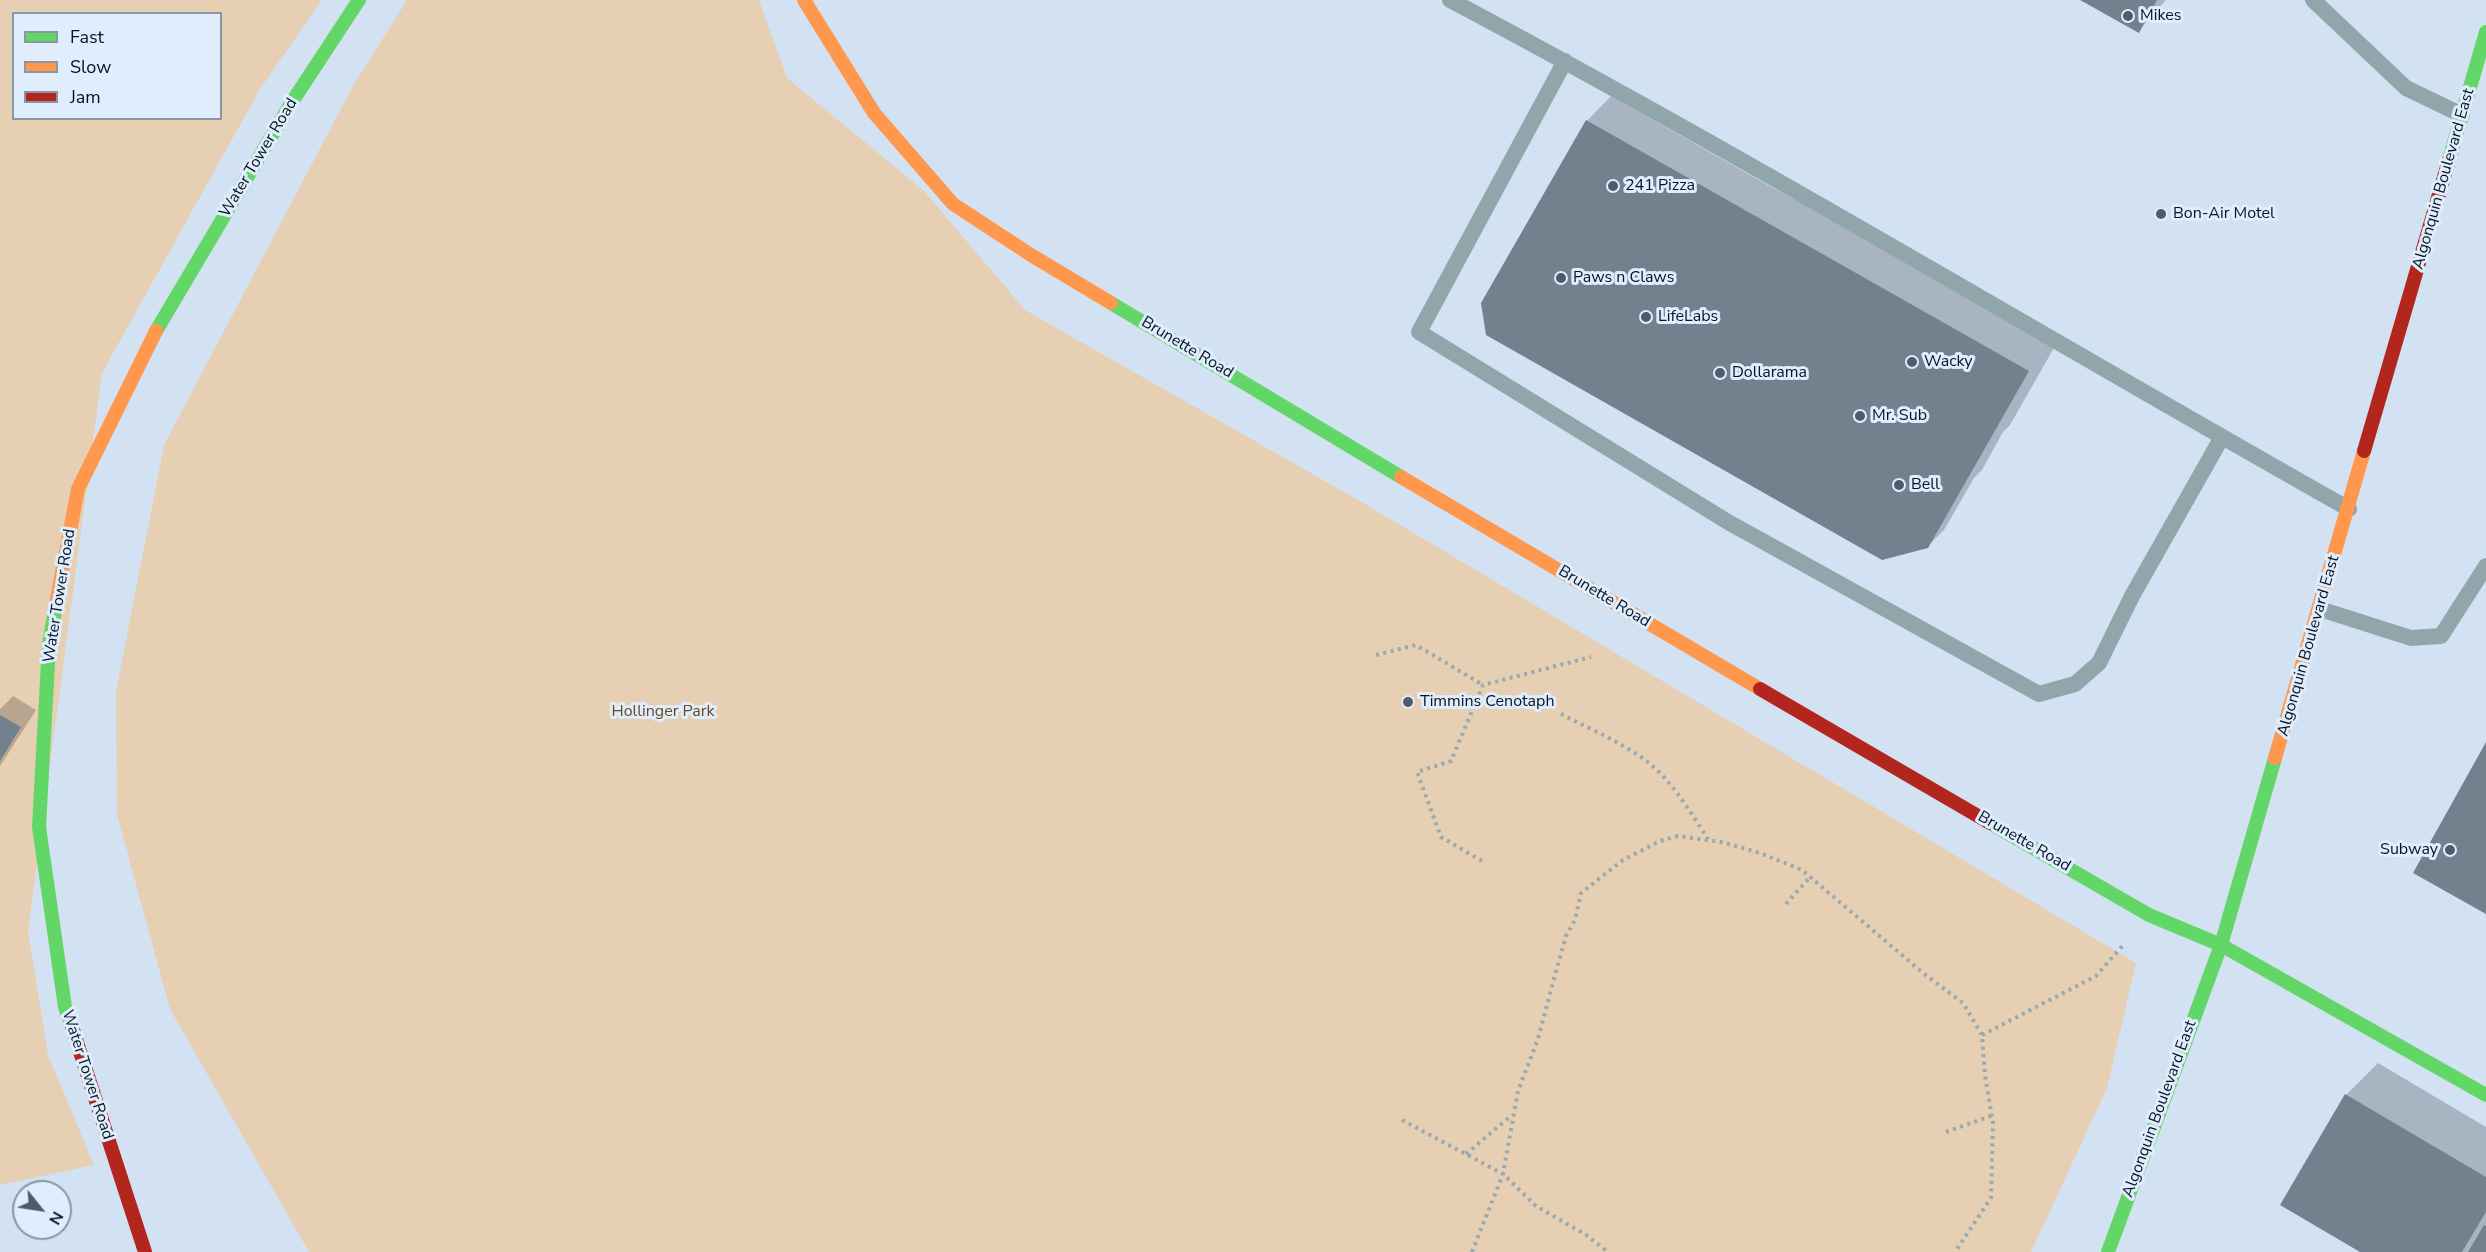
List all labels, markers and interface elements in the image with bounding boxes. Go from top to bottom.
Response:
place label: Mikes [2140,6,2181,26]
marker: Mikes [2121,9,2135,23]
legend [12,12,222,120]
text: Fast [70,25,104,49]
text: Slow [70,55,111,79]
text: Jam [70,85,101,109]
street label: Algonquin Boulevard East [2409,86,2479,272]
street label: Water Tower Road [216,95,302,221]
place label: 241 Pizza [1625,176,1695,196]
marker: 241 Pizza [1606,179,1620,193]
place label: Bon-Air Motel [2173,204,2275,224]
marker: Bon-Air Motel [2154,207,2168,221]
place label: Paws n Claws [1573,268,1674,288]
marker: Paws n Claws [1554,271,1568,285]
place label: LifeLabs [1658,307,1718,327]
marker: LifeLabs [1639,310,1653,324]
street label: Brunette Road [1138,313,1236,383]
place label: Wacky [1924,352,1973,372]
marker: Wacky [1905,355,1919,369]
place label: Dollarama [1732,363,1807,383]
marker: Dollarama [1713,366,1727,380]
place label: Mr. Sub [1872,406,1927,426]
marker: Mr. Sub [1853,409,1867,423]
place label: Bell [1911,475,1940,495]
marker: Bell [1892,478,1906,492]
street label: Water Tower Road [40,528,80,664]
street label: Algonquin Boulevard East [2274,553,2344,739]
street label: Brunette Road [1555,562,1653,632]
place label: Timmins Cenotaph [1420,692,1554,712]
marker: Timmins Cenotaph [1401,695,1415,709]
park label: Hollinger Park [611,702,715,722]
street label: Brunette Road [1974,808,2074,876]
place label: Subway [2380,840,2438,860]
marker: Subway [2443,843,2457,857]
street label: Water Tower Road [57,1008,117,1142]
street label: Algonquin Boulevard East [2119,1018,2201,1200]
north arrow [12,1180,72,1240]
text: N [43,1207,68,1229]

